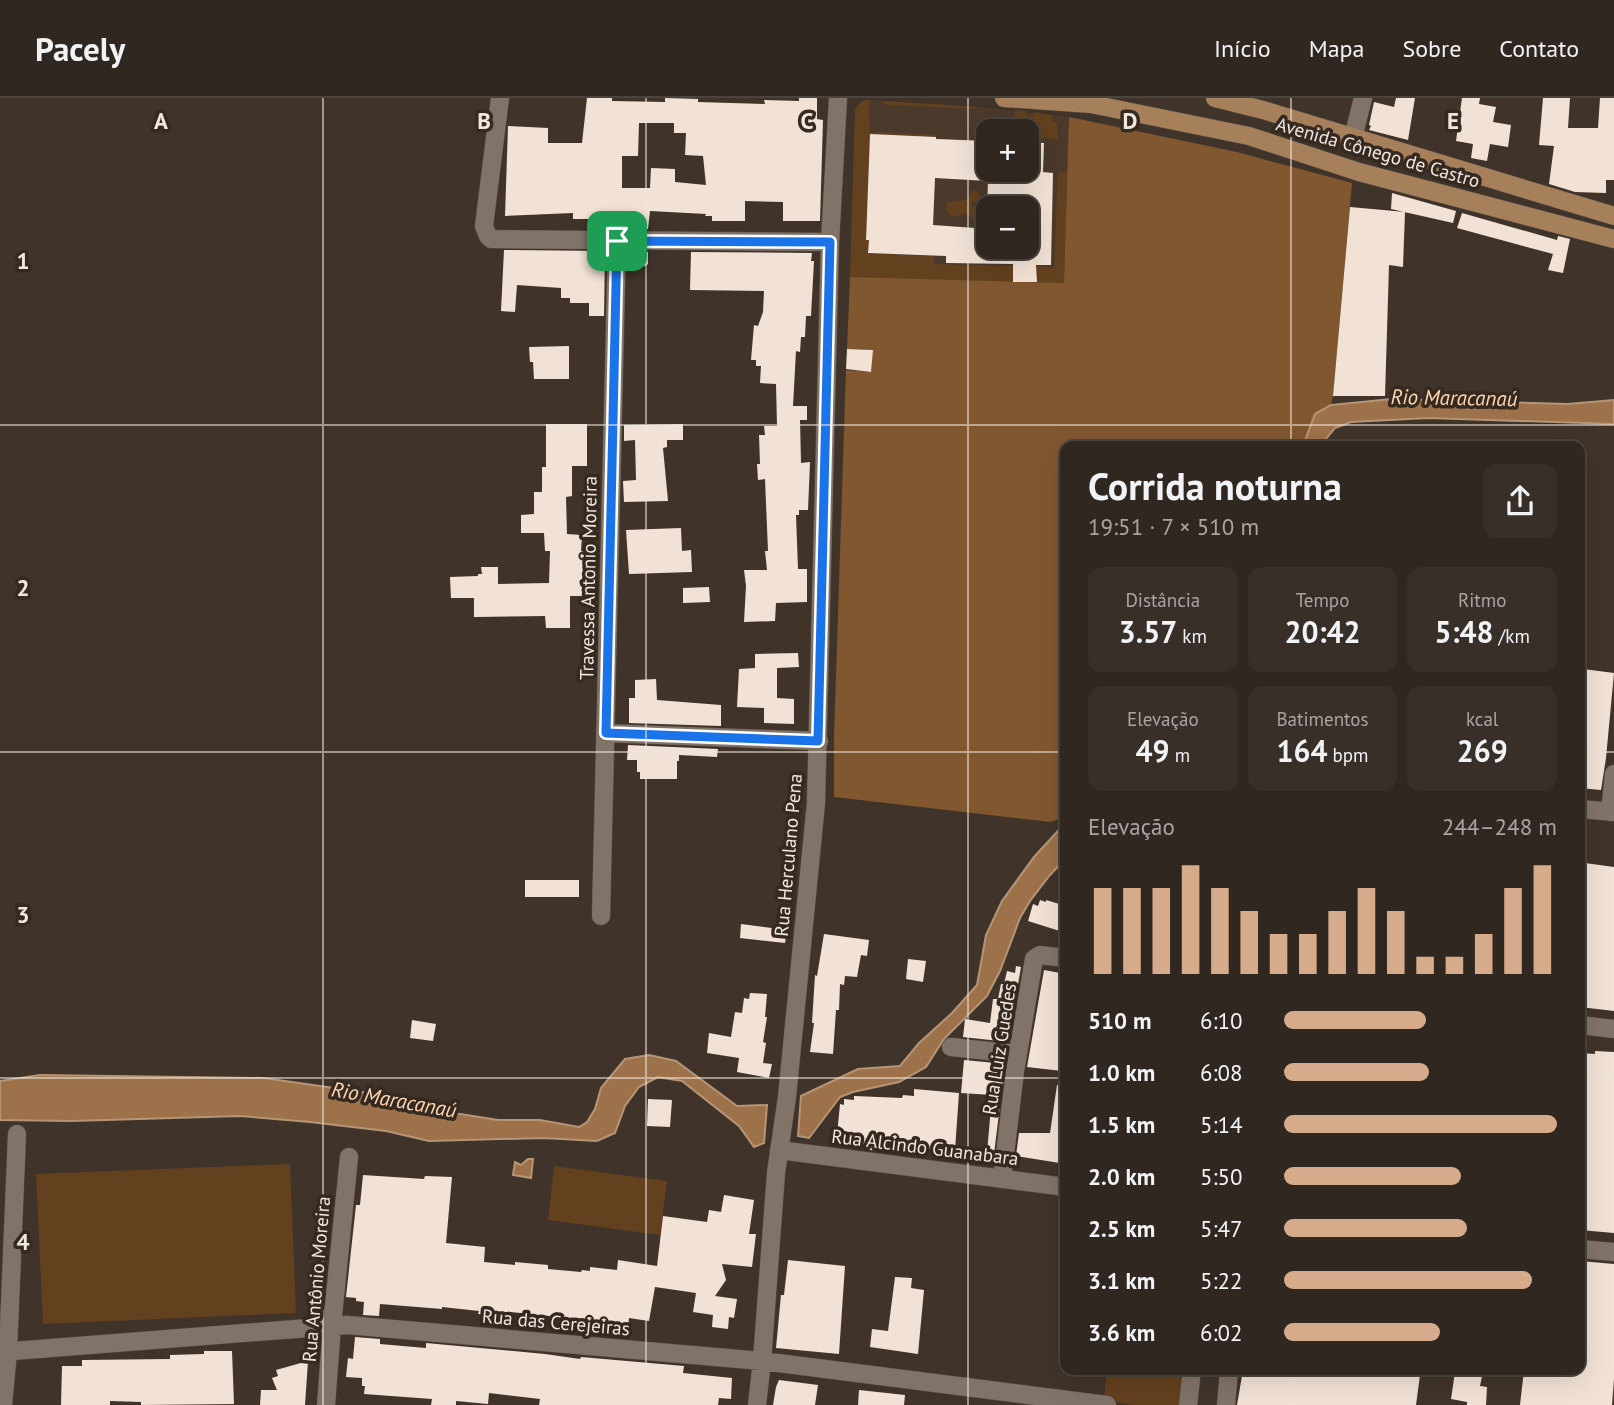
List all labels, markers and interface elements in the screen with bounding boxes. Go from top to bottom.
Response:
text: Pacely [35,27,125,70]
text: Início [1214,33,1271,64]
text: Mapa [1309,33,1364,64]
text: Sobre [1402,33,1461,64]
text: Contato [1499,33,1579,64]
text: A [154,106,168,135]
text: B [477,106,491,135]
text: C [801,106,814,135]
text: D [1123,106,1137,135]
text: E [1447,106,1459,135]
street label: Avenida Cônego de Castro [1273,111,1483,193]
map controls [976,119,1039,259]
button: + [976,119,1039,182]
button: − [976,196,1039,259]
pin [587,211,647,271]
icon: arrive [598,222,636,260]
text: 1 [16,246,30,275]
water label: Rio Maracanaú [1390,383,1518,412]
text: Corrida noturna [1088,461,1342,510]
button: share [1483,464,1557,538]
street label: Travessa Antonio Moreira [574,476,602,680]
text: 19:51 · 7 × 510 m [1088,512,1259,541]
text: 2 [16,573,30,602]
text: Distância [1125,588,1200,612]
text: Tempo [1296,588,1349,612]
text: Ritmo [1458,588,1506,612]
text: 3.57 [1119,612,1177,651]
text: 20:42 [1284,612,1361,651]
text: 5:48 [1434,612,1494,651]
text: km [1177,624,1207,648]
text: /km [1494,624,1530,648]
text: Elevação [1127,707,1199,731]
text: Batimentos [1277,707,1368,731]
text: kcal [1466,707,1498,731]
text: 49 [1136,731,1170,770]
text: 164 [1276,731,1327,770]
text: 269 [1457,731,1508,770]
text: m [1170,743,1190,767]
text: bpm [1327,743,1369,767]
street label: Rua Herculano Pena [769,772,807,938]
text: Elevação [1088,812,1175,841]
text: 244–248 m [1442,812,1557,841]
text: 3 [16,900,30,929]
street label: Rua Luiz Guedes [977,981,1021,1117]
text: 510 m [1088,1006,1151,1035]
text: 6:10 [1200,1006,1243,1035]
text: 1.0 km [1088,1058,1155,1087]
text: 6:08 [1200,1058,1243,1087]
water label: Rio Maracanaú [329,1075,459,1124]
text: 1.5 km [1088,1110,1155,1139]
text: 5:14 [1200,1110,1243,1139]
street label: Rua Alcindo Guanabara [830,1124,1020,1170]
text: 2.0 km [1088,1162,1155,1191]
text: 5:50 [1200,1162,1243,1191]
street label: Rua Antônio Moreira [297,1195,335,1363]
text: 2.5 km [1088,1214,1155,1243]
text: 5:47 [1200,1214,1243,1243]
text: 4 [16,1227,30,1256]
text: 3.1 km [1088,1266,1155,1295]
text: 5:22 [1200,1266,1243,1295]
street label: Rua das Cerejeiras [481,1304,631,1340]
text: 3.6 km [1088,1318,1155,1347]
text: 6:02 [1200,1318,1243,1347]

